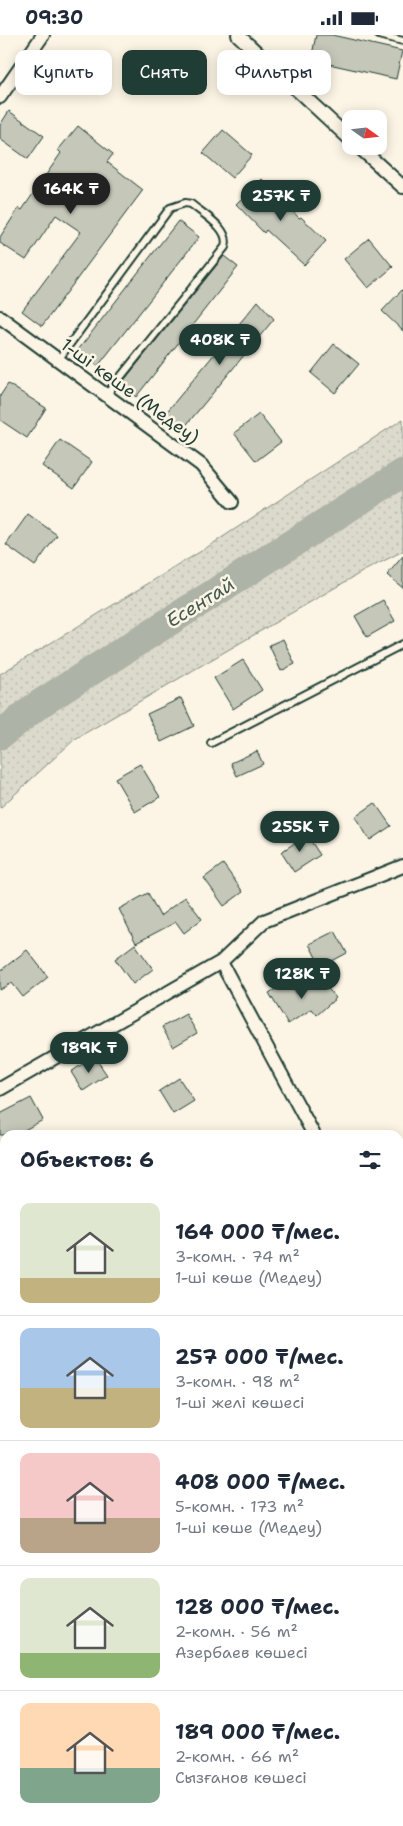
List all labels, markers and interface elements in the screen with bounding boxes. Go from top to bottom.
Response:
text: 09:30 [25,5,83,30]
chip: Купить [15,50,112,95]
chip: Снять [122,50,207,95]
chip: Фильтры [217,50,331,95]
north arrow [342,110,388,155]
map controls [342,110,387,155]
pin: 164K ₸ [30,173,112,215]
text: 164K ₸ [43,178,99,199]
pin: 257K ₸ [240,179,322,222]
text: 257K ₸ [252,185,310,206]
pin: 408K ₸ [179,323,261,366]
text: 408K ₸ [190,329,250,350]
street label: 1-ші көше (Медеу) [56,333,204,449]
water label: Есентай [161,572,239,633]
pin: 255K ₸ [259,811,341,853]
text: 255K ₸ [271,816,329,837]
pin: 128K ₸ [261,957,343,1000]
text: 128K ₸ [274,963,330,984]
pin: 189K ₸ [48,1031,130,1074]
text: 189K ₸ [61,1037,117,1058]
text: Объектов: 6 [20,1146,154,1174]
icon: filters [356,1146,384,1174]
text: 164 000 ₸/мес. [175,1218,340,1246]
icon: home [60,1223,120,1283]
text: 3-комн. · 74 m² [175,1246,300,1267]
text: 1-ші көше (Медеу) [175,1267,322,1288]
text: 257 000 ₸/мес. [175,1343,344,1371]
icon: home [60,1348,120,1408]
text: 3-комн. · 98 m² [175,1371,300,1392]
text: 1-ші желі көшесі [175,1392,305,1413]
text: 408 000 ₸/мес. [175,1468,346,1496]
icon: home [60,1473,120,1533]
text: 5-комн. · 173 m² [175,1496,304,1517]
text: 1-ші көше (Медеу) [175,1517,322,1538]
text: 128 000 ₸/мес. [175,1593,340,1621]
icon: home [60,1598,120,1658]
text: 2-комн. · 56 m² [175,1621,298,1642]
text: Азербаев көшесі [175,1642,308,1663]
text: 189 000 ₸/мес. [175,1718,340,1746]
icon: home [60,1723,120,1783]
text: 2-комн. · 66 m² [175,1746,299,1767]
text: Сызғанов көшесі [175,1767,307,1788]

